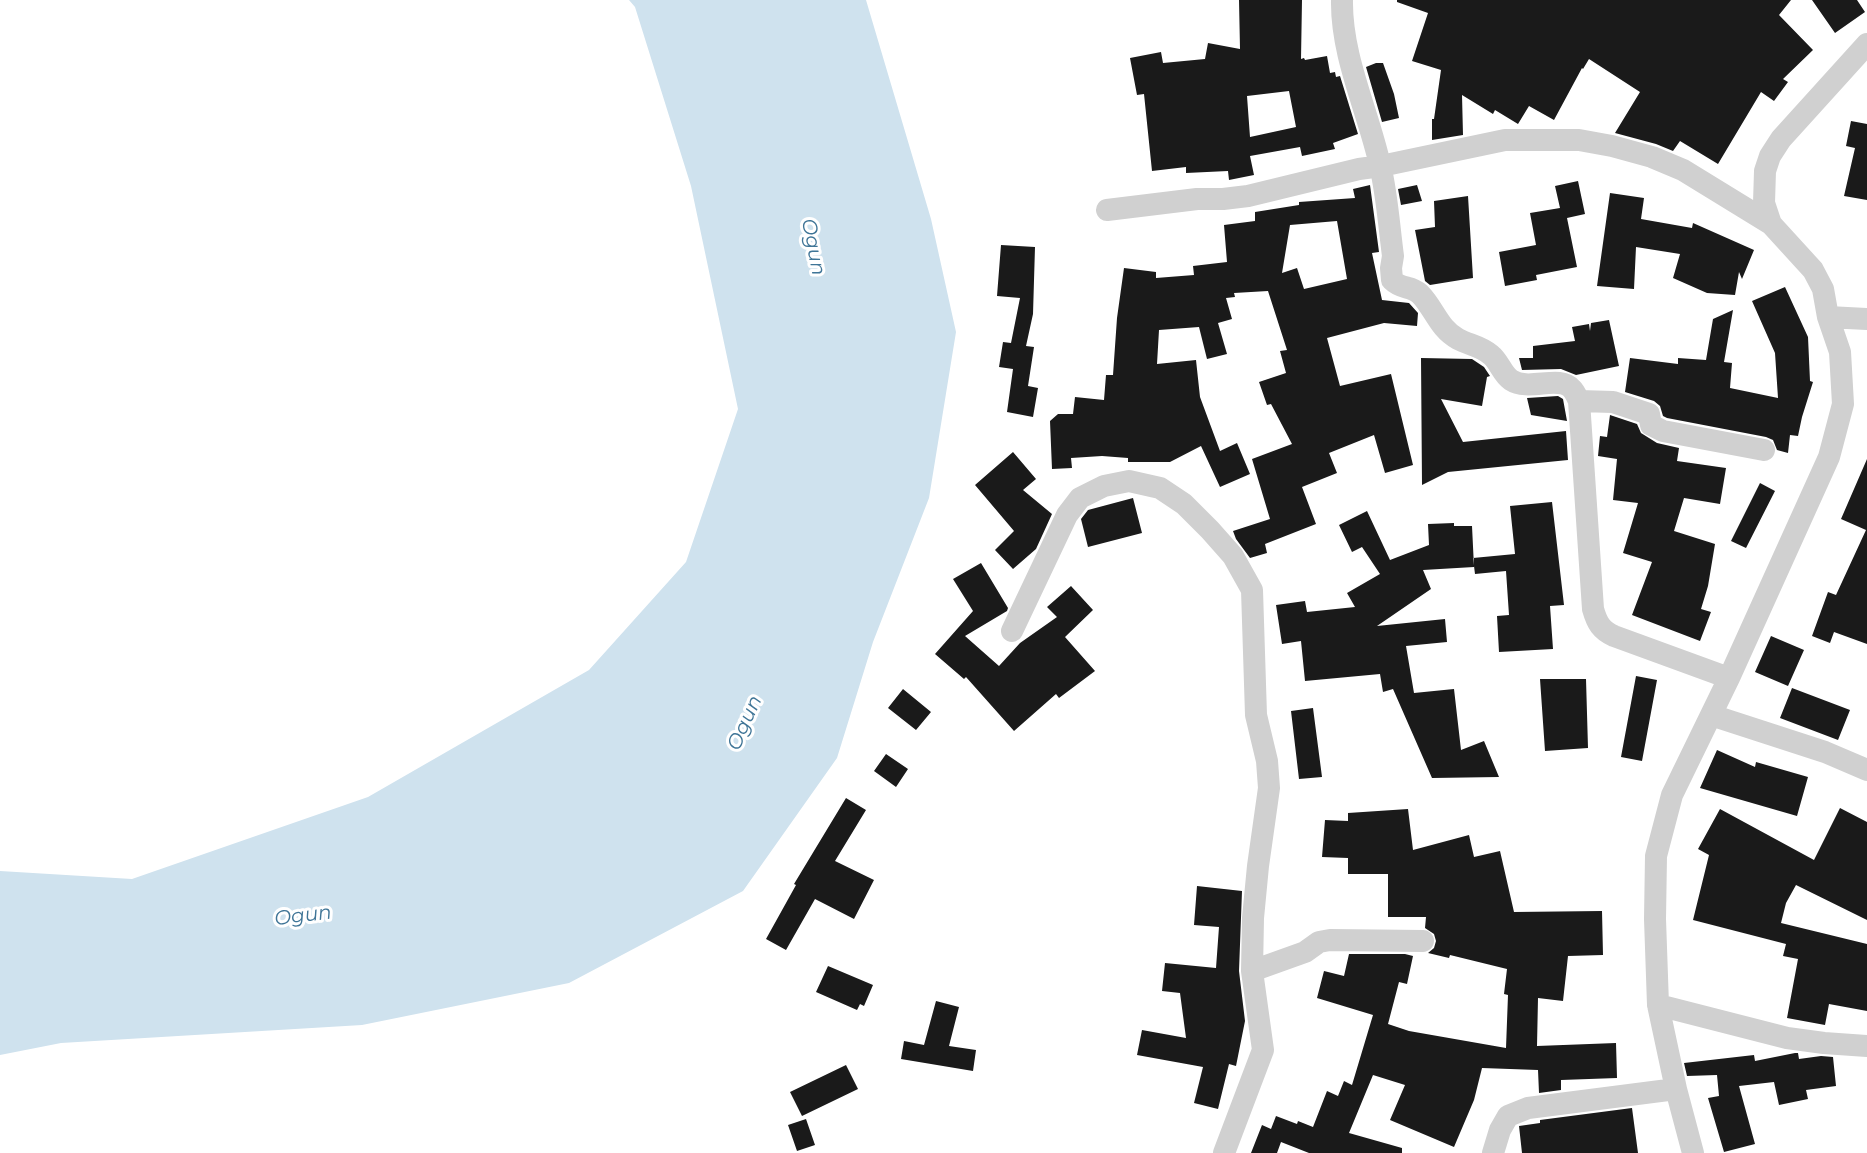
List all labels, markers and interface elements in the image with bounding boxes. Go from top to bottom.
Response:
water label: Ogun [796,217,830,277]
water label: Ogun [722,692,768,754]
water label: Ogun [273,901,333,931]

